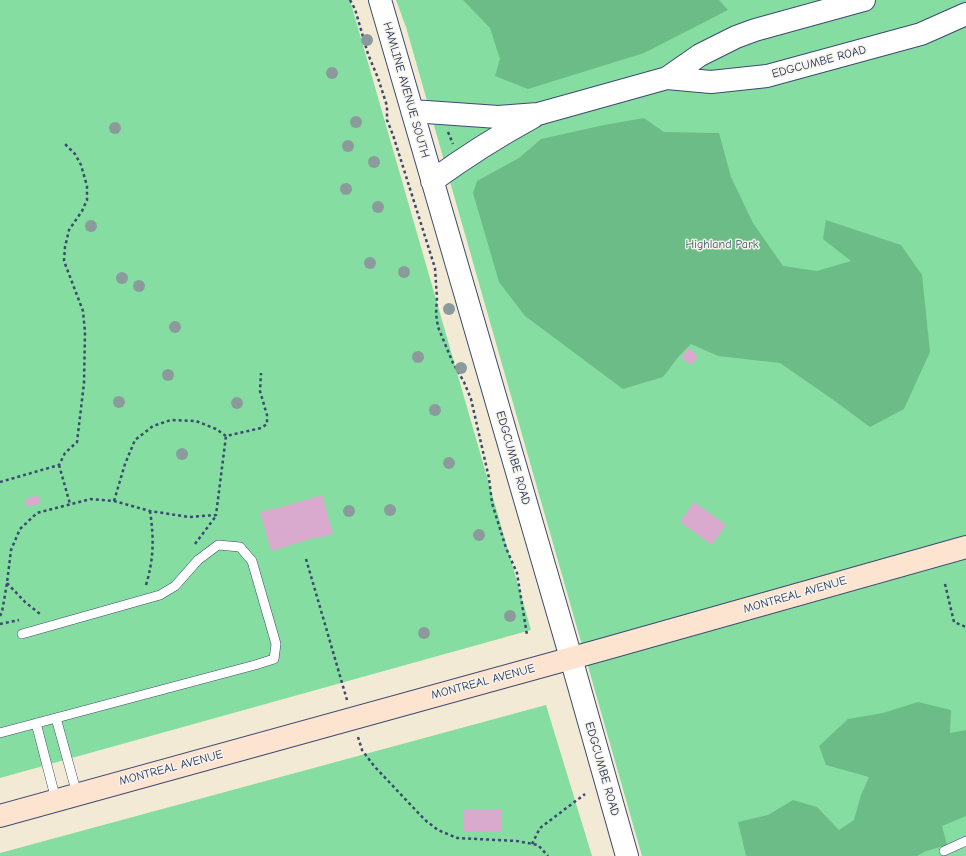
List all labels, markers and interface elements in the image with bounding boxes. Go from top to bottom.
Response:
street label: HAMLINE AVENUE SOUTH [380,20,432,160]
street label: EDGCUMBE ROAD [770,42,868,82]
park label: Highland Park [686,238,758,252]
street label: EDGCUMBE ROAD [493,409,533,507]
street label: MONTREAL AVENUE [742,573,848,617]
street label: MONTREAL AVENUE [430,661,536,703]
street label: EDGCUMBE ROAD [582,720,622,818]
street label: MONTREAL AVENUE [118,747,224,789]

